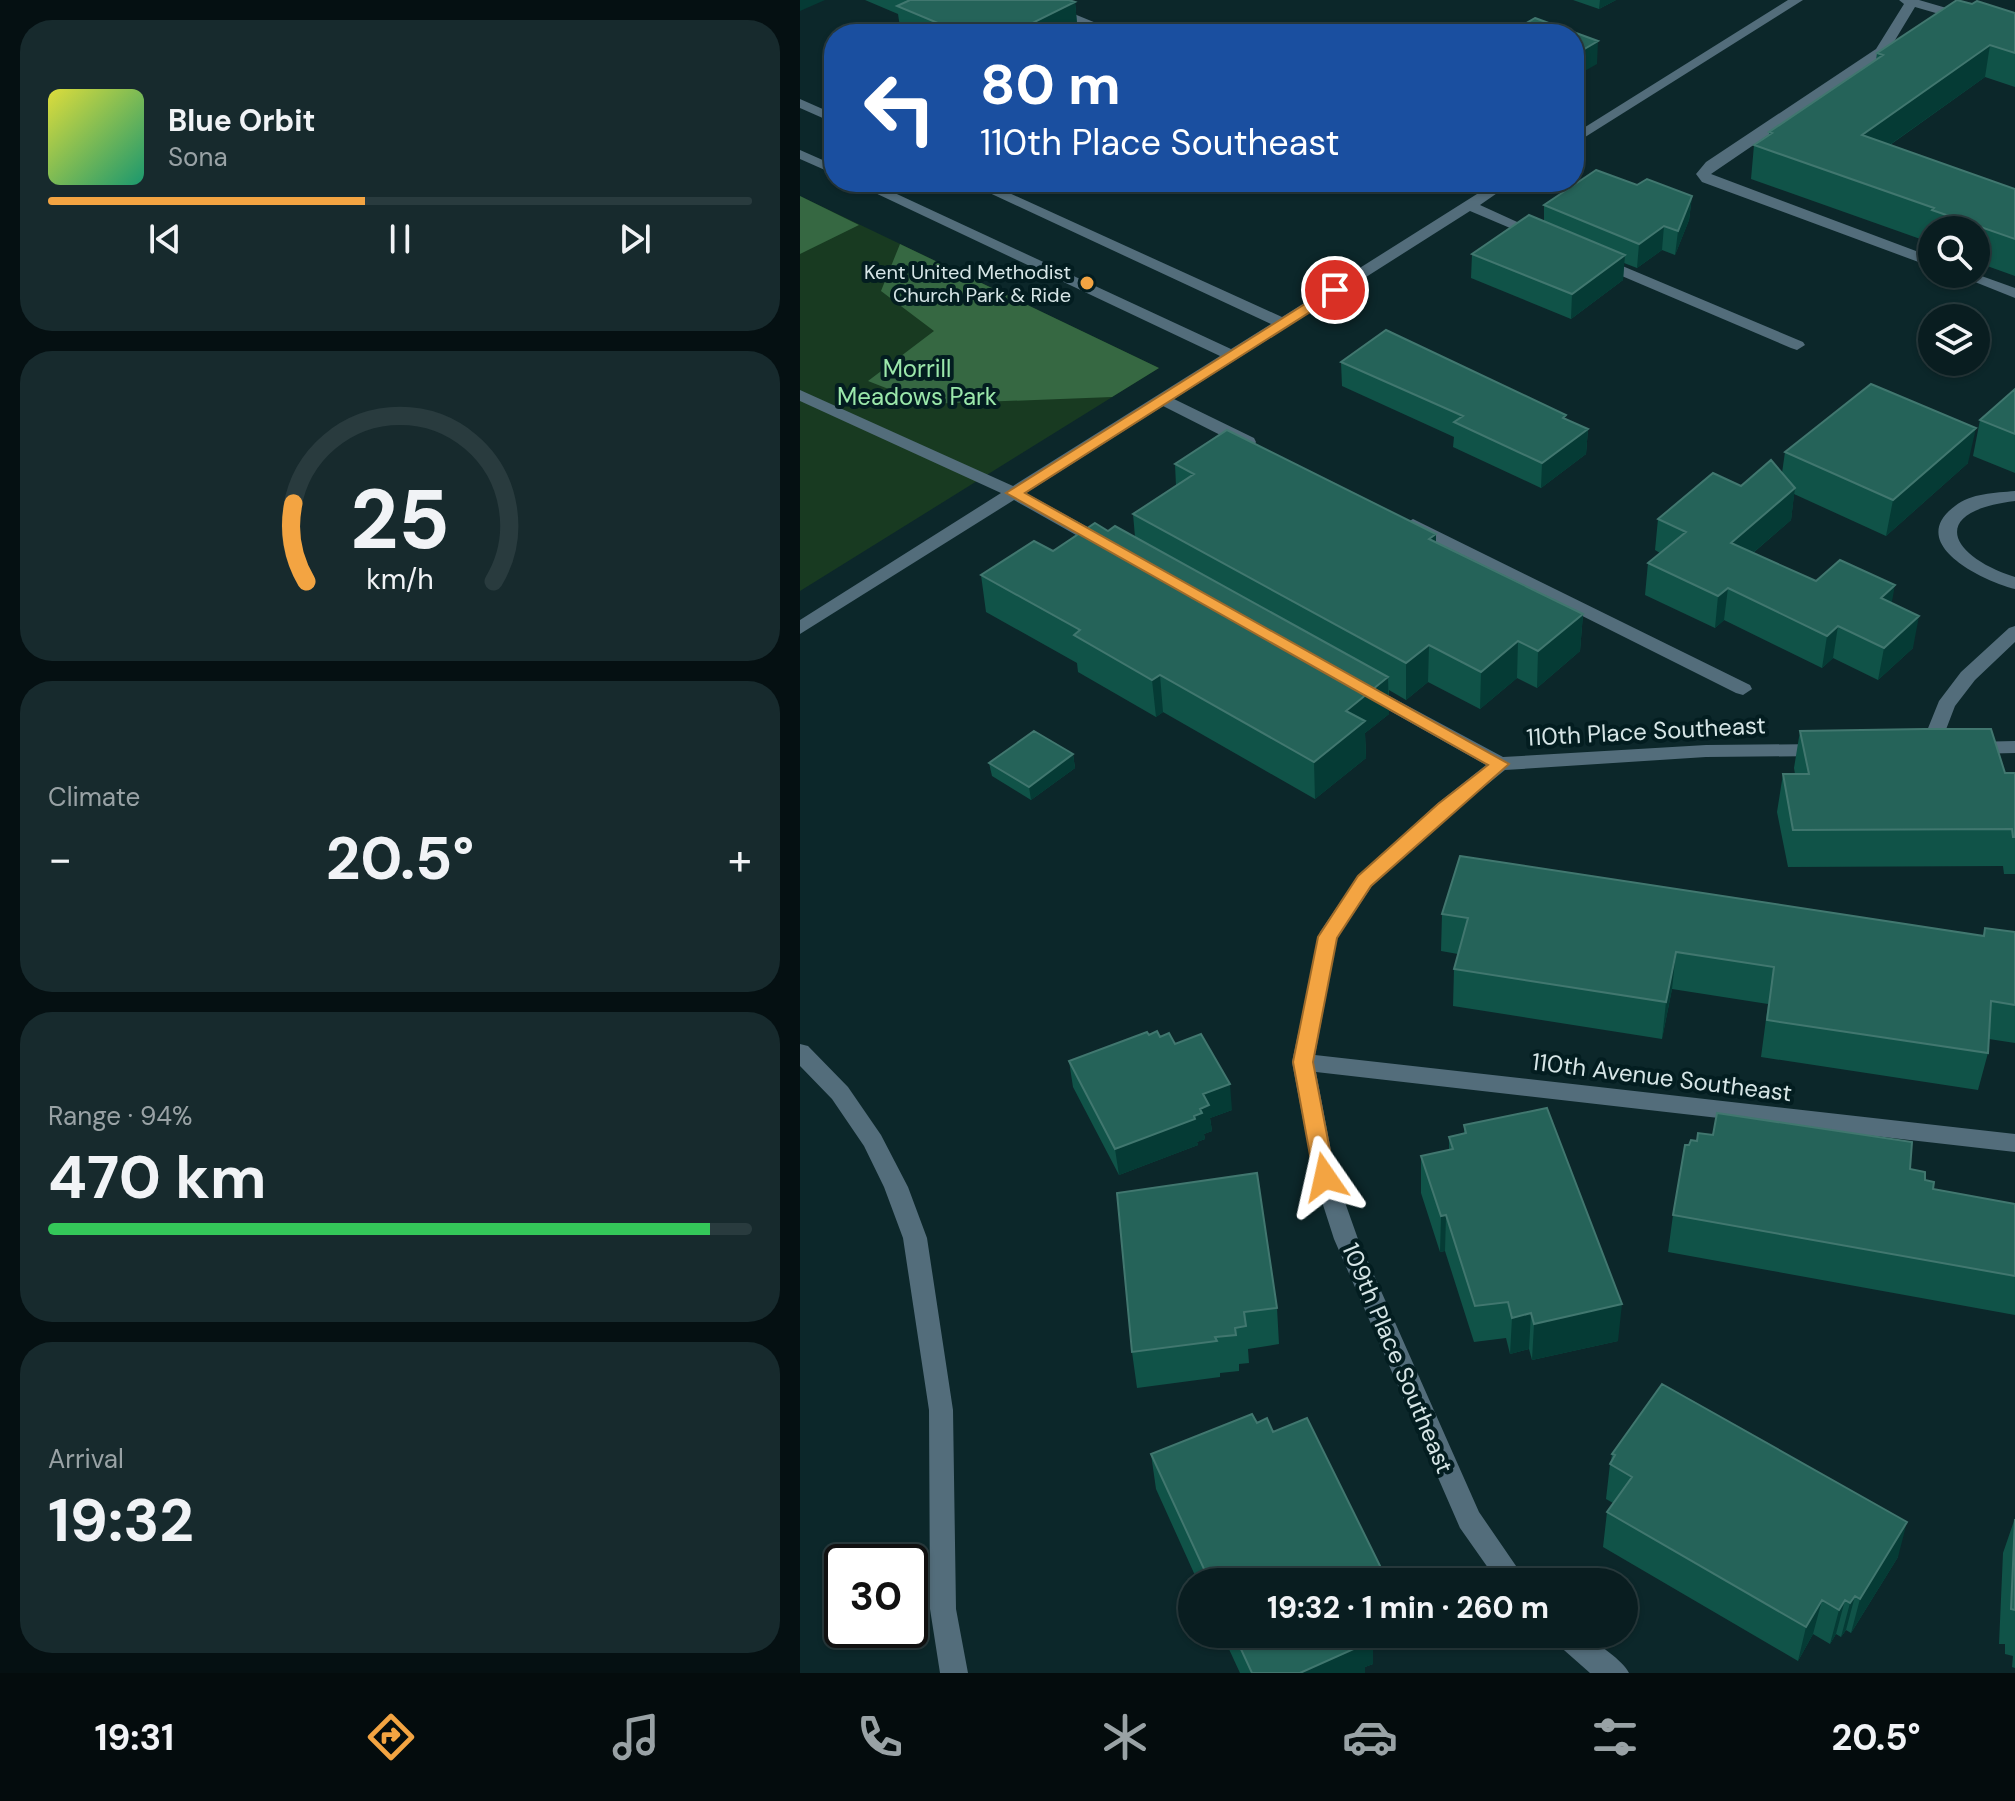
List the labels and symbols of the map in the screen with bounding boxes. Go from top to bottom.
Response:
pin [1301,256,1369,324]
place label: Kent United Methodist Church Park & Ride [864,259,1071,308]
marker: Kent United Methodist Church Park & Ride [1078,274,1096,292]
park label: Morrill Meadows Park [837,353,997,412]
street label: 110th Place Southeast [1525,709,1767,753]
street label: 110th Avenue Southeast [1530,1046,1794,1108]
position arrow [1283,1135,1367,1219]
street label: 109th Place Southeast [1335,1238,1461,1478]
speed limit sign: 30 [824,1544,928,1648]

